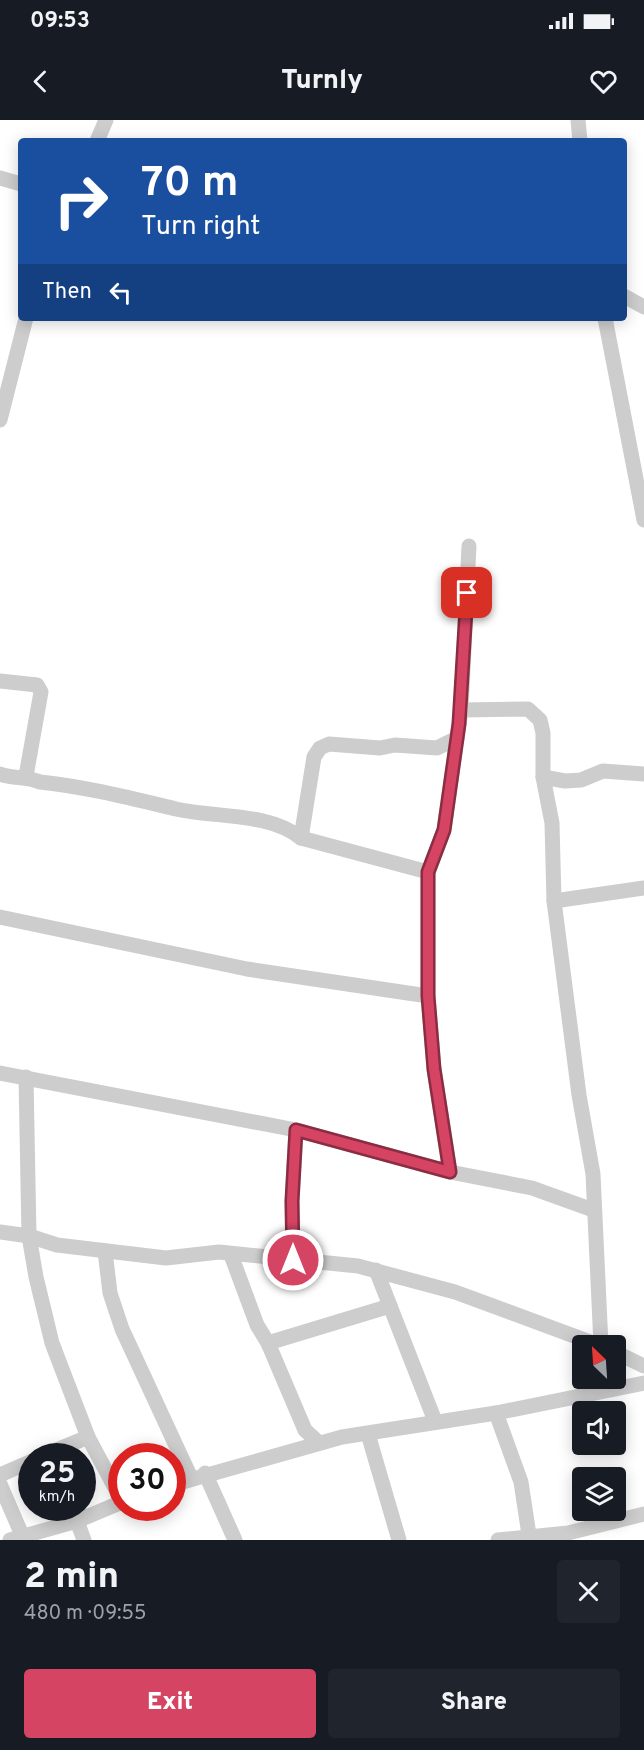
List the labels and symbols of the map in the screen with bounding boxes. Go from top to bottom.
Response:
pin [441,567,492,618]
position arrow [261,1228,325,1292]
north arrow [572,1335,626,1389]
speed limit sign: 30 [108,1443,186,1521]

